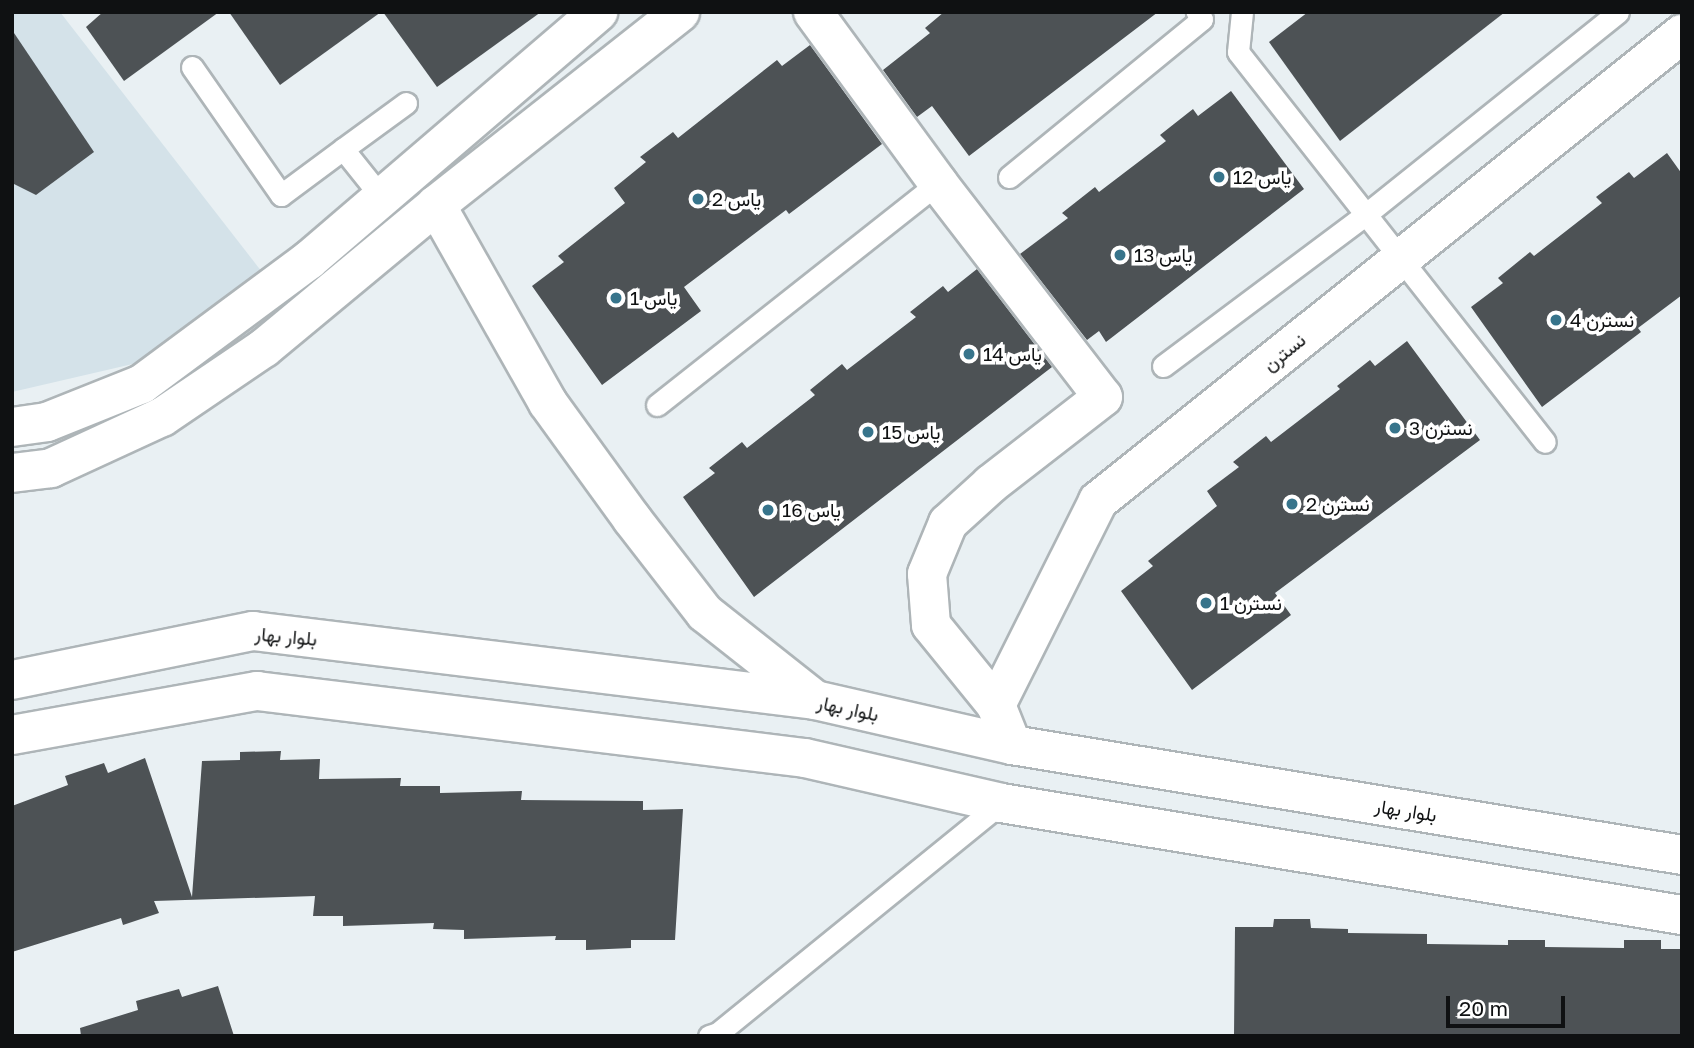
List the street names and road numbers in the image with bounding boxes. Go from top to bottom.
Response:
street label: نسترن [1258,328,1310,376]
street label: بلوار بهار [254,622,318,650]
street label: بلوار بهار [815,690,881,726]
street label: بلوار بهار [1373,794,1439,826]

